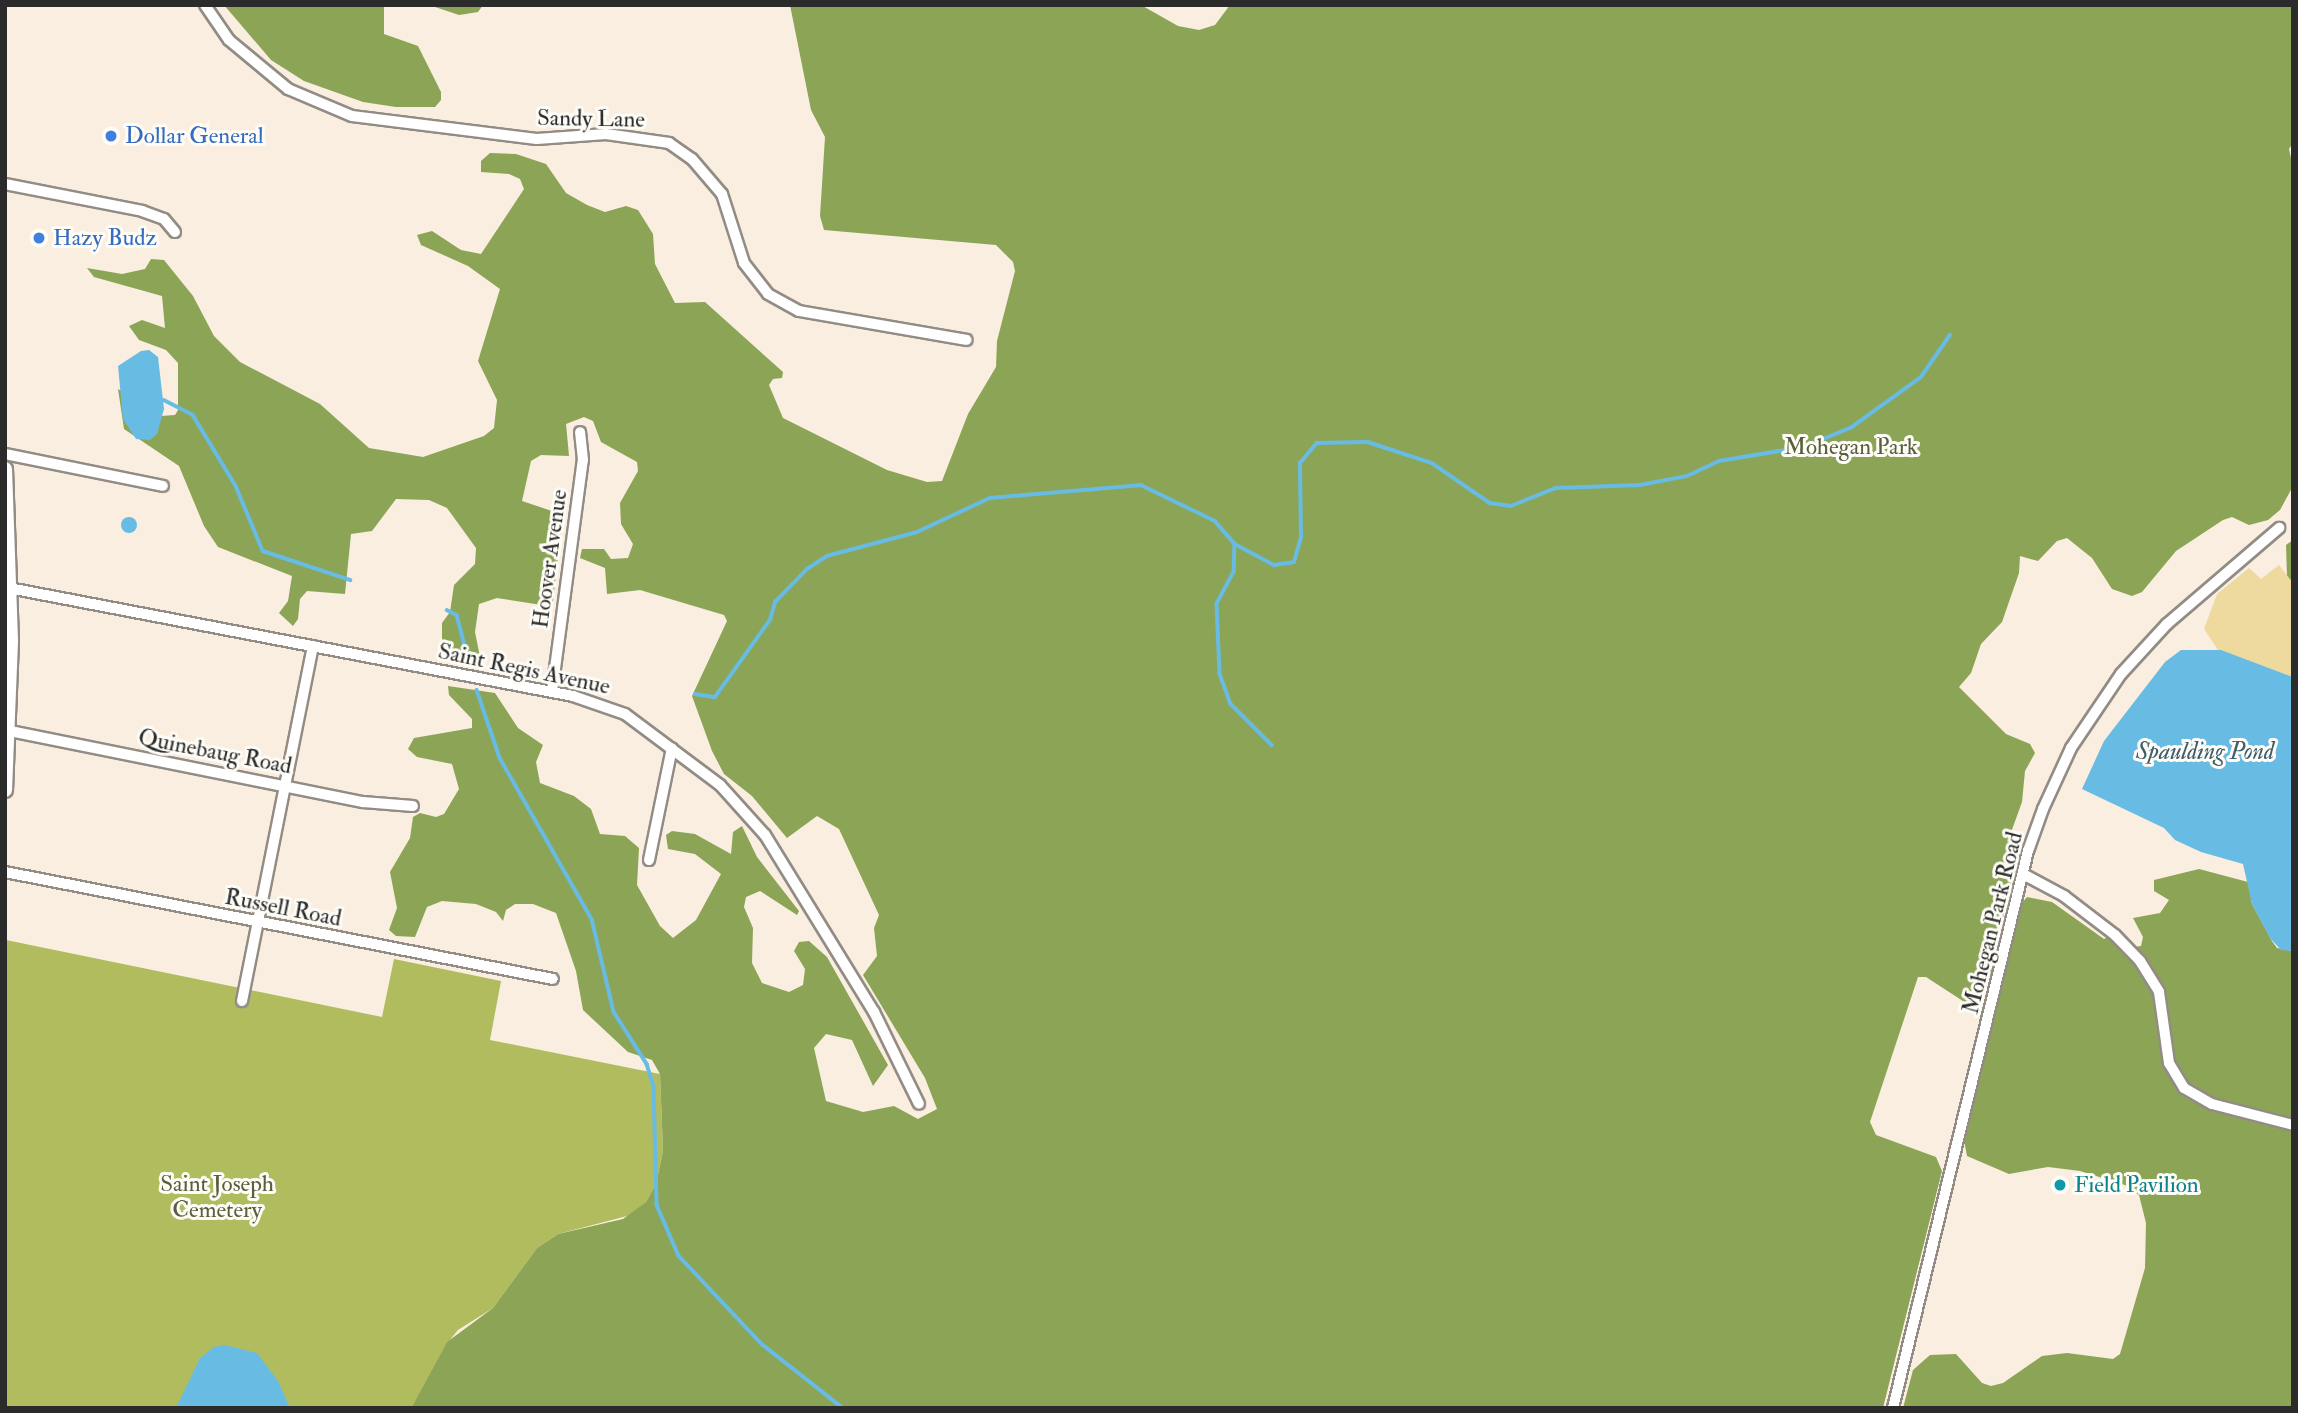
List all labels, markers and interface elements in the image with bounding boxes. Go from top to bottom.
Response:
street label: Sandy Lane [537,104,645,134]
place label: Dollar General [125,122,264,150]
marker: Dollar General [103,128,119,144]
place label: Hazy Budz [53,224,157,252]
marker: Hazy Budz [31,230,47,246]
park label: Mohegan Park [1784,433,1918,461]
street label: Hoover Avenue [527,488,573,630]
street label: Saint Regis Avenue [436,637,612,701]
street label: Quinebaug Road [136,724,294,780]
water label: Spaulding Pond [2136,738,2274,766]
street label: Mohegan Park Road [1957,829,2029,1017]
street label: Russell Road [222,883,344,933]
park label: Saint Joseph Cemetery [160,1170,274,1224]
place label: Field Pavilion [2074,1171,2199,1199]
marker: Field Pavilion [2052,1177,2068,1193]

